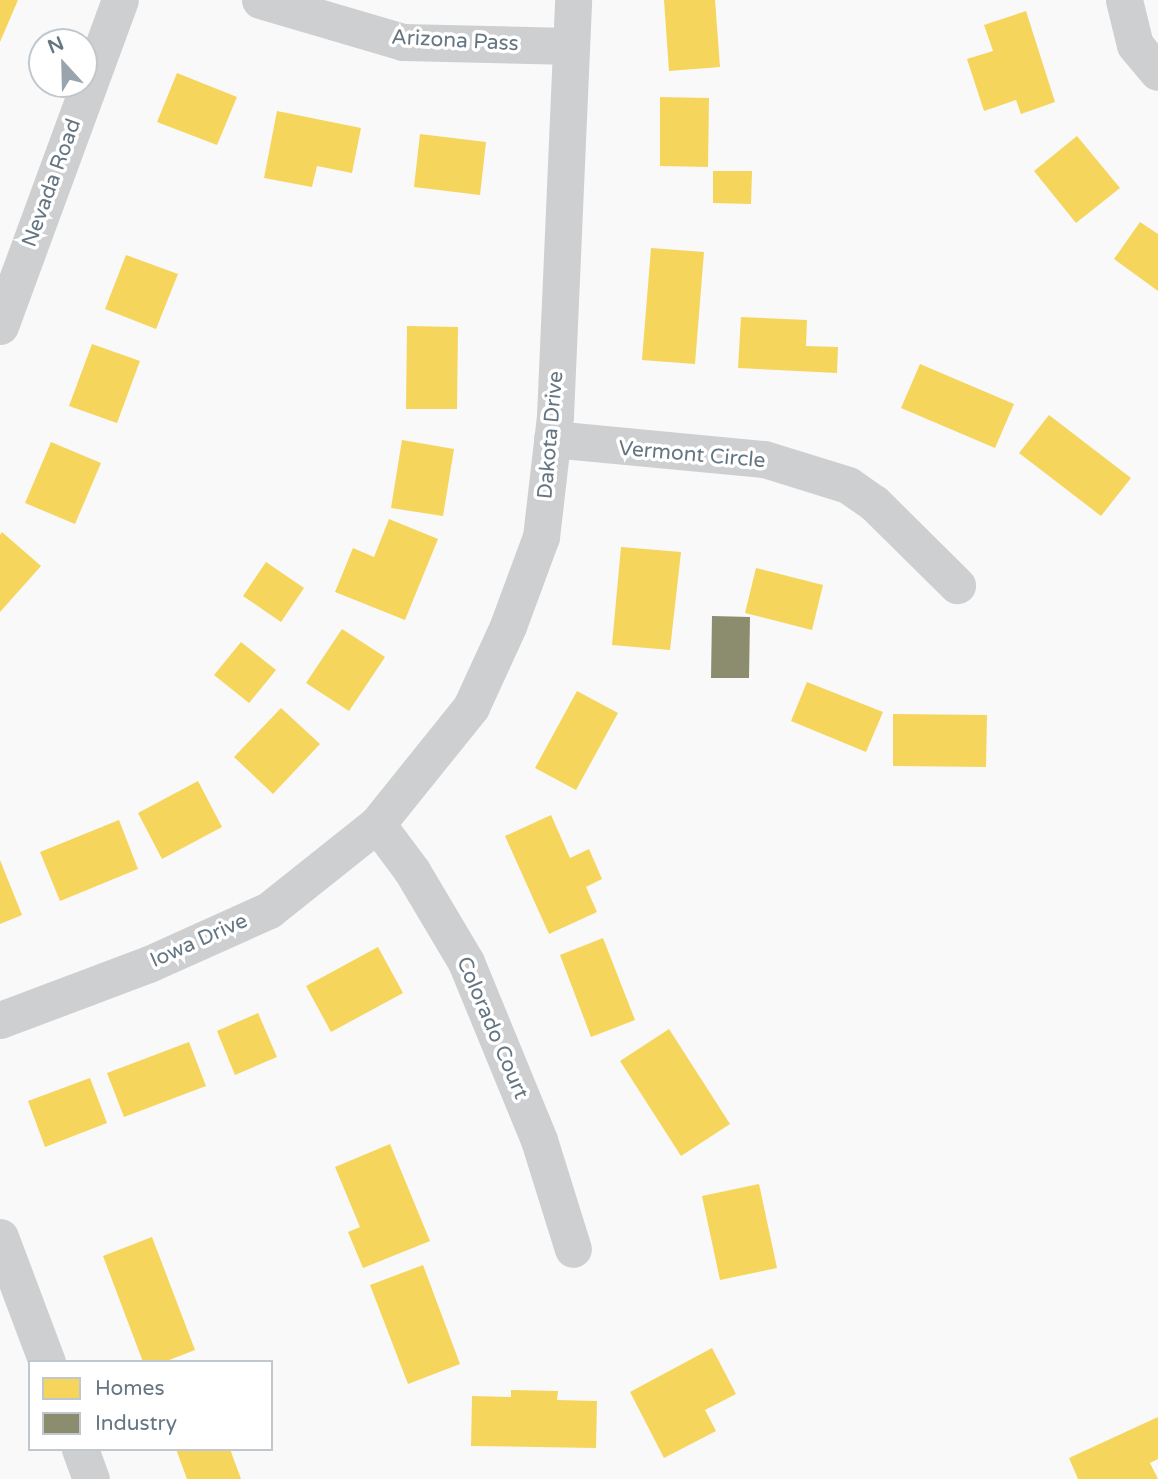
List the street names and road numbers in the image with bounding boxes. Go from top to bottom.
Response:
street label: Arizona Pass [391,25,519,57]
street label: Nevada Road [17,116,87,250]
street label: Dakota Drive [533,370,569,500]
street label: Vermont Circle [618,436,766,474]
street label: Iowa Drive [146,908,252,974]
street label: Colorado Court [451,953,533,1103]

